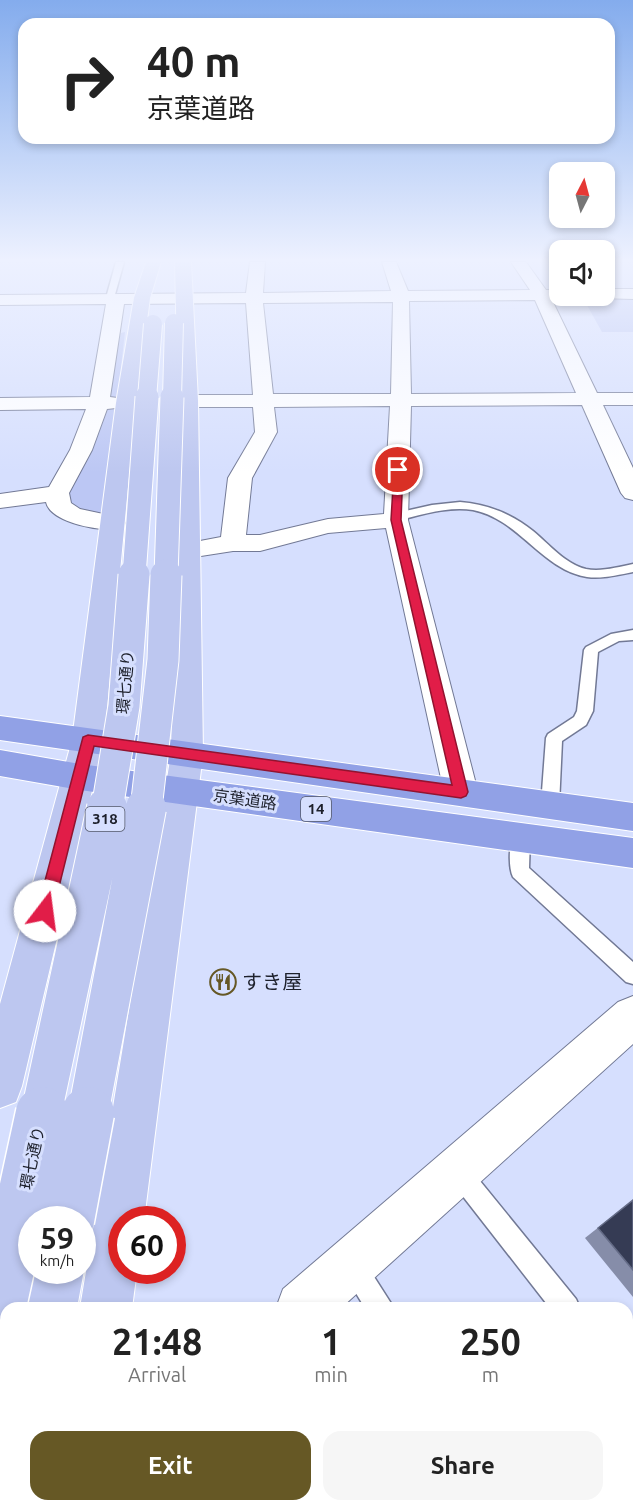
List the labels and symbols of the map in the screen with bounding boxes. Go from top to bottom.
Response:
north arrow [549,162,615,228]
pin [372,444,423,495]
street label: 環七通り [113,649,137,715]
street label: 京葉道路 [212,786,278,812]
road number: 14 [301,797,331,821]
road number: 318 [86,807,124,831]
position arrow [13,879,77,943]
restaurant icon: すき屋 [208,967,238,997]
place label: すき屋 [242,970,302,993]
street label: 環七通り [17,1125,47,1191]
speed limit sign: 60 [108,1206,186,1284]

